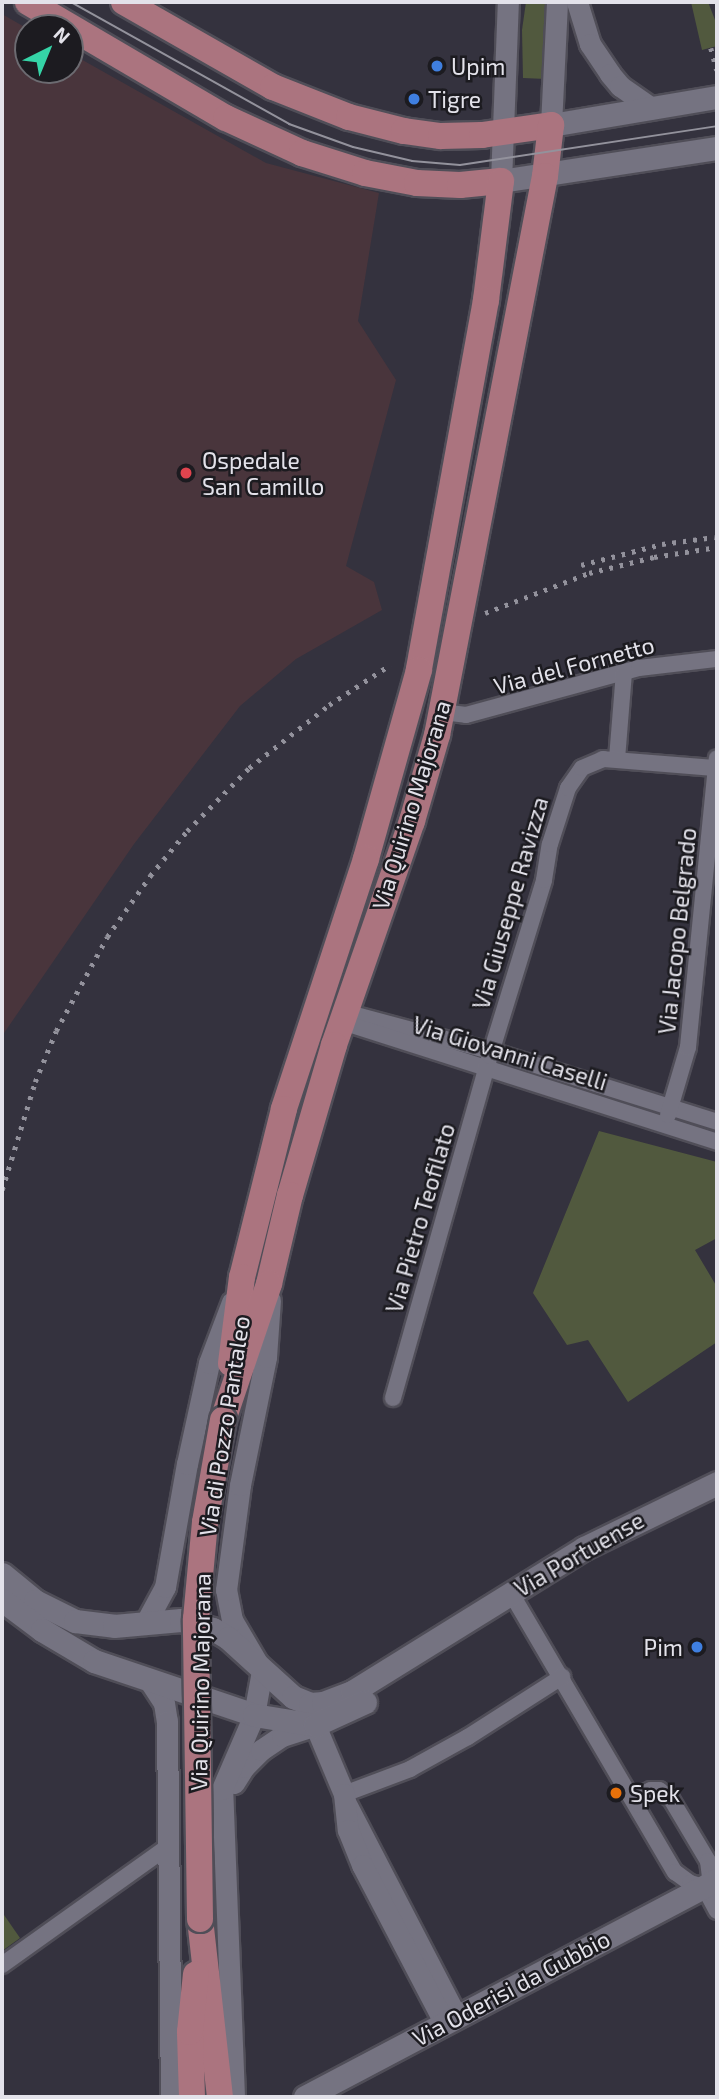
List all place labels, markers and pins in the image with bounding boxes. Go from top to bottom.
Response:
place label: Upim [451,52,506,80]
marker: Upim [429,58,445,74]
place label: Tigre [428,85,481,113]
marker: Tigre [406,91,422,107]
place label: Ospedale San Camillo [202,446,324,500]
marker: Ospedale San Camillo [176,463,196,483]
place label: Pim [644,1633,683,1661]
marker: Pim [689,1639,705,1655]
place label: Spek [630,1779,680,1807]
marker: Spek [608,1785,624,1801]

